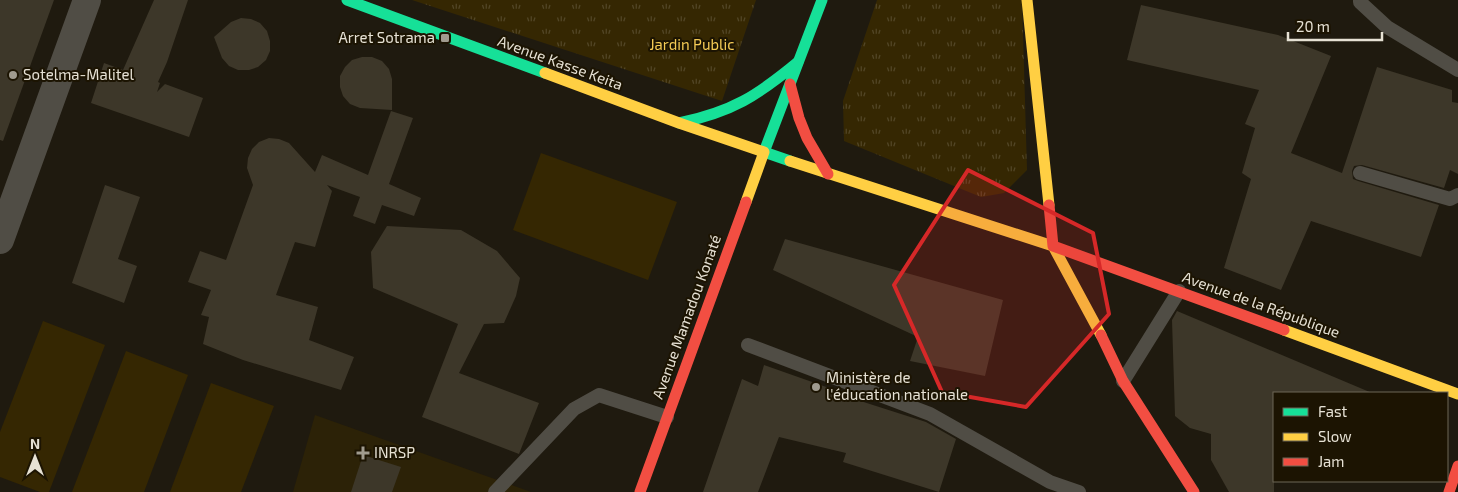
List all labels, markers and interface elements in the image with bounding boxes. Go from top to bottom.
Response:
scale bar [1288,10,1382,42]
text: 20 m [1296,17,1330,35]
place label: Arret Sotrama [338,28,435,46]
street label: Avenue Kasse Keita [495,31,625,93]
marker: Arret Sotrama [439,32,451,44]
park label: Jardin Public [649,35,735,53]
place label: Sotelma-Malitel [23,65,135,83]
marker: Sotelma-Malitel [7,69,19,81]
street label: Avenue Mamadou Konaté [648,232,724,401]
street label: Avenue de la République [1180,267,1342,341]
place label: Ministère de l'éducation nationale [826,368,968,403]
marker: Ministère de l'éducation nationale [810,381,822,393]
legend [1273,392,1448,482]
text: Fast [1318,402,1348,420]
text: Slow [1318,427,1352,445]
north arrow [10,432,60,482]
text: N [30,435,40,452]
place label: INRSP [374,443,415,461]
marker: INRSP [356,446,370,460]
text: Jam [1318,452,1344,470]

